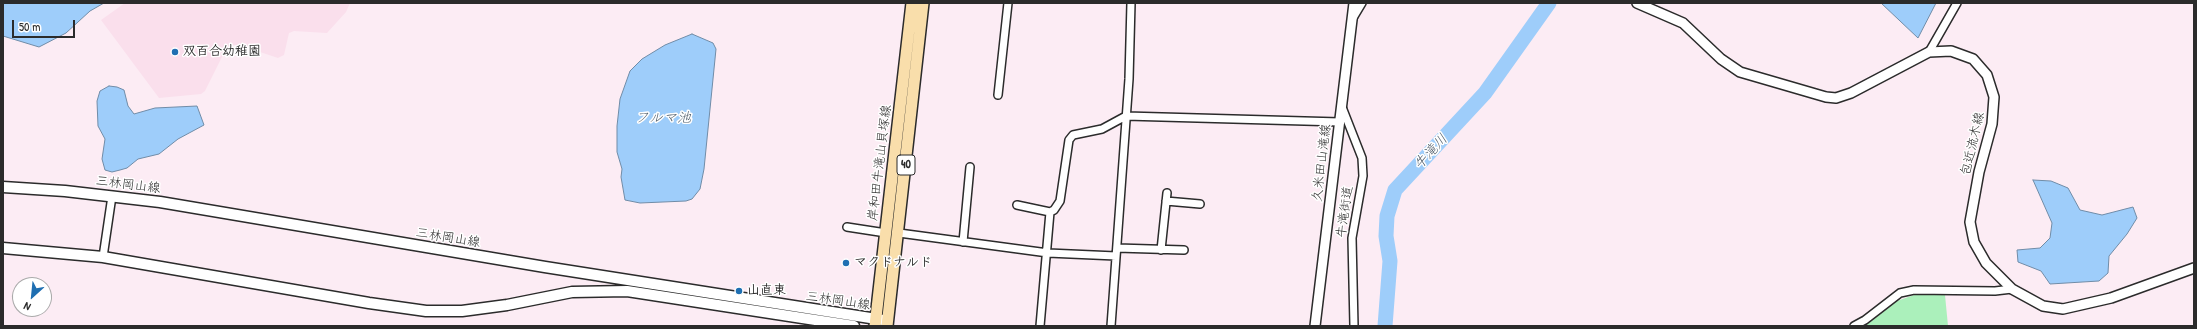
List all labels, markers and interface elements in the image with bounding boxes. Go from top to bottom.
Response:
scale bar [14,12,77,38]
text: 50 m [19,18,40,35]
place label: 双百合幼稚園 [183,44,261,60]
marker: 双百合幼稚園 [170,47,180,57]
street label: 岸和田牛滝山貝塚線 [865,104,895,222]
water label: フルマ池 [635,110,691,126]
street label: 包近流木線 [1958,111,1988,177]
street label: 久米田山滝線 [1310,123,1334,203]
water label: 牛滝川 [1411,131,1451,173]
road number: 40 [897,155,915,175]
street label: 三林岡山線 [95,173,161,197]
street label: 牛滝街道 [1334,185,1356,239]
street label: 三林岡山線 [415,225,481,251]
place label: マクドナルド [854,255,932,271]
marker: マクドナルド [841,258,851,268]
north arrow [12,277,52,317]
place label: 山直東 [747,283,786,299]
marker: 山直東 [734,286,744,296]
street label: 三林岡山線 [805,289,871,313]
text: N [21,299,33,314]

